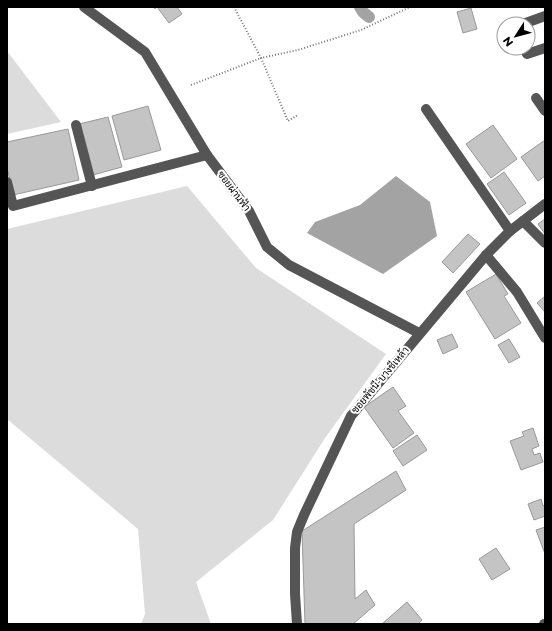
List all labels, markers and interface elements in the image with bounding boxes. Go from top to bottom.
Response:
north arrow [496,16,536,56]
text: N [500,34,516,50]
street label: ซอยผ่านฟ้า [215,168,253,214]
street label: ซอยพัชนี-บางชีเหล้า [348,344,412,416]

